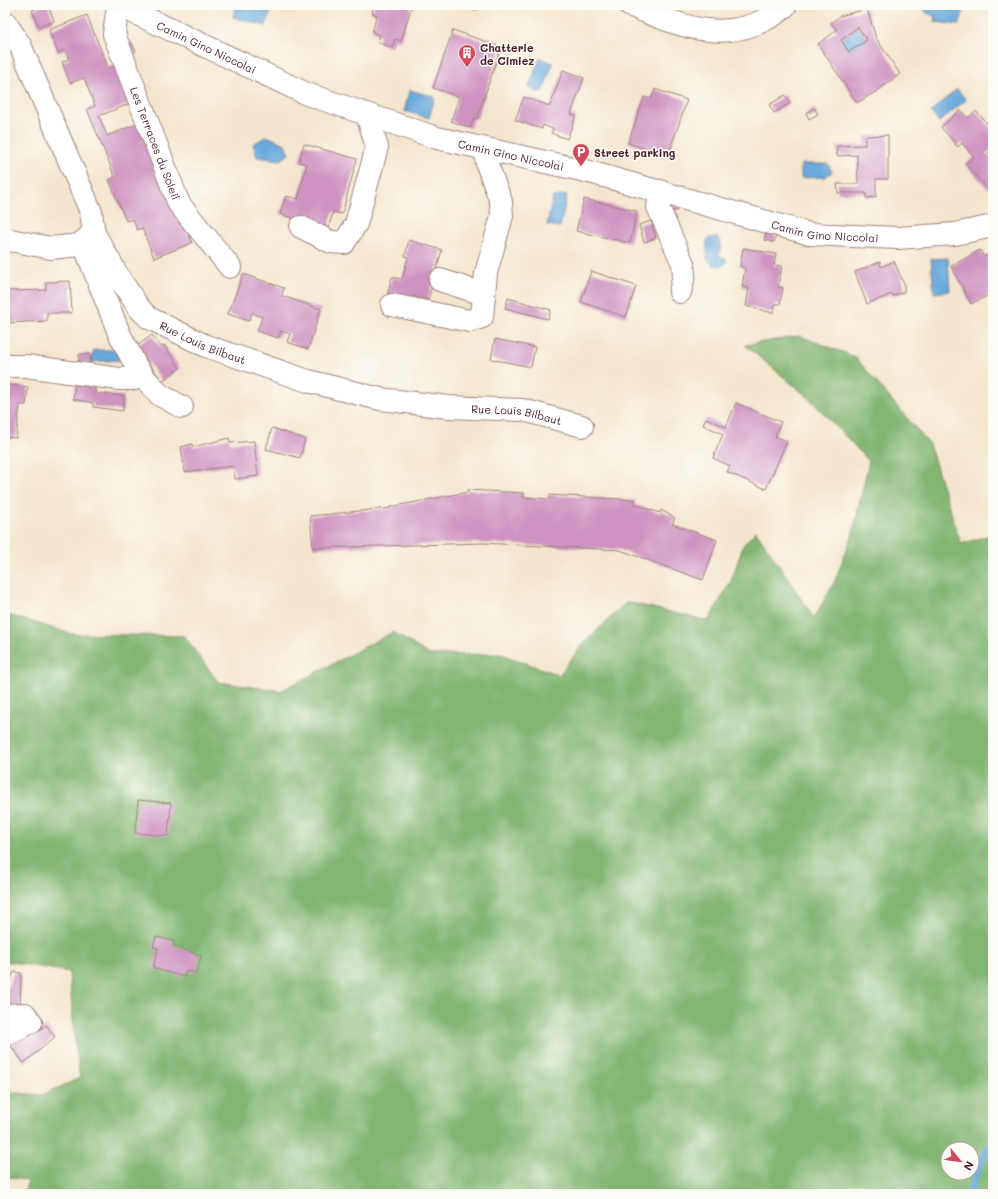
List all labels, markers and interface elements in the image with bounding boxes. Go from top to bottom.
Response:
street label: Camin Gino Niccolai [155,17,259,77]
place label: Chatterie de Cimiez [480,40,535,68]
building icon: Chatterie de Cimiez [457,43,477,68]
street label: Les Terraces du Soleil [127,85,184,202]
street label: Camin Gino Niccolai [457,135,565,173]
parking icon: Street parking [571,142,591,167]
place label: Street parking [594,145,676,160]
street label: Camin Gino Niccolai [770,216,879,245]
street label: Rue Louis Bilbaut [158,317,248,367]
street label: Rue Louis Bilbaut [471,400,564,428]
north arrow [940,1141,980,1181]
text: N [961,1159,978,1173]

